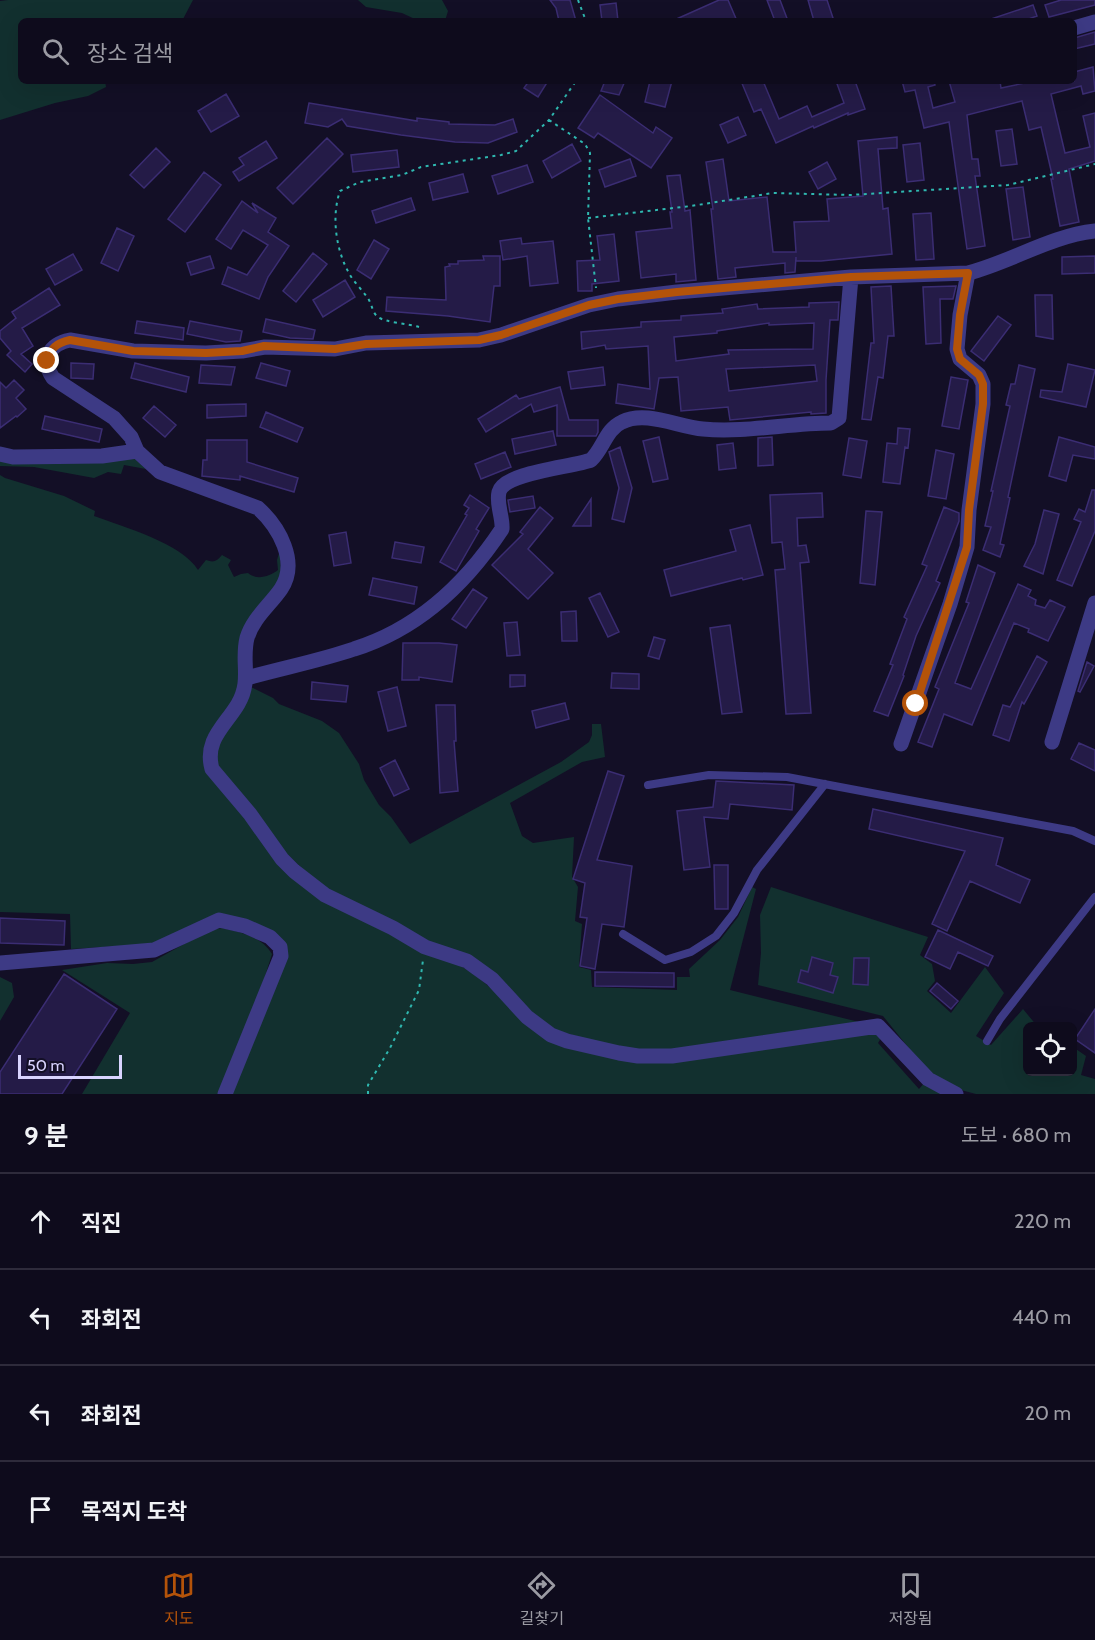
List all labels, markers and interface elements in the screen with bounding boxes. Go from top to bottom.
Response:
search box [18,18,1077,84]
icon: search [39,35,72,68]
text: 장소 검색 [87,40,173,67]
route end [33,347,59,373]
route start [902,690,928,716]
map controls [1023,1022,1077,1076]
button: locate [1023,1022,1077,1076]
scale bar [18,1052,122,1080]
text: 50 m [27,1056,64,1075]
text: 9 분 [24,1120,68,1152]
text: 도보 · 680 m [961,1123,1071,1147]
icon: ahead [24,1205,57,1238]
text: 220 m [1014,1209,1071,1233]
text: 직진 [81,1210,121,1237]
icon: left [24,1301,57,1334]
text: 440 m [1012,1305,1071,1329]
text: 좌회전 [81,1306,142,1333]
icon: left [24,1397,57,1430]
text: 20 m [1025,1401,1071,1425]
text: 좌회전 [81,1402,142,1429]
icon: arrive [24,1493,57,1526]
text: 목적지 도착 [81,1498,187,1525]
tab: 지도 [162,1569,195,1629]
tab: 길찾기 [520,1569,564,1629]
tab: 저장됨 [889,1569,933,1629]

